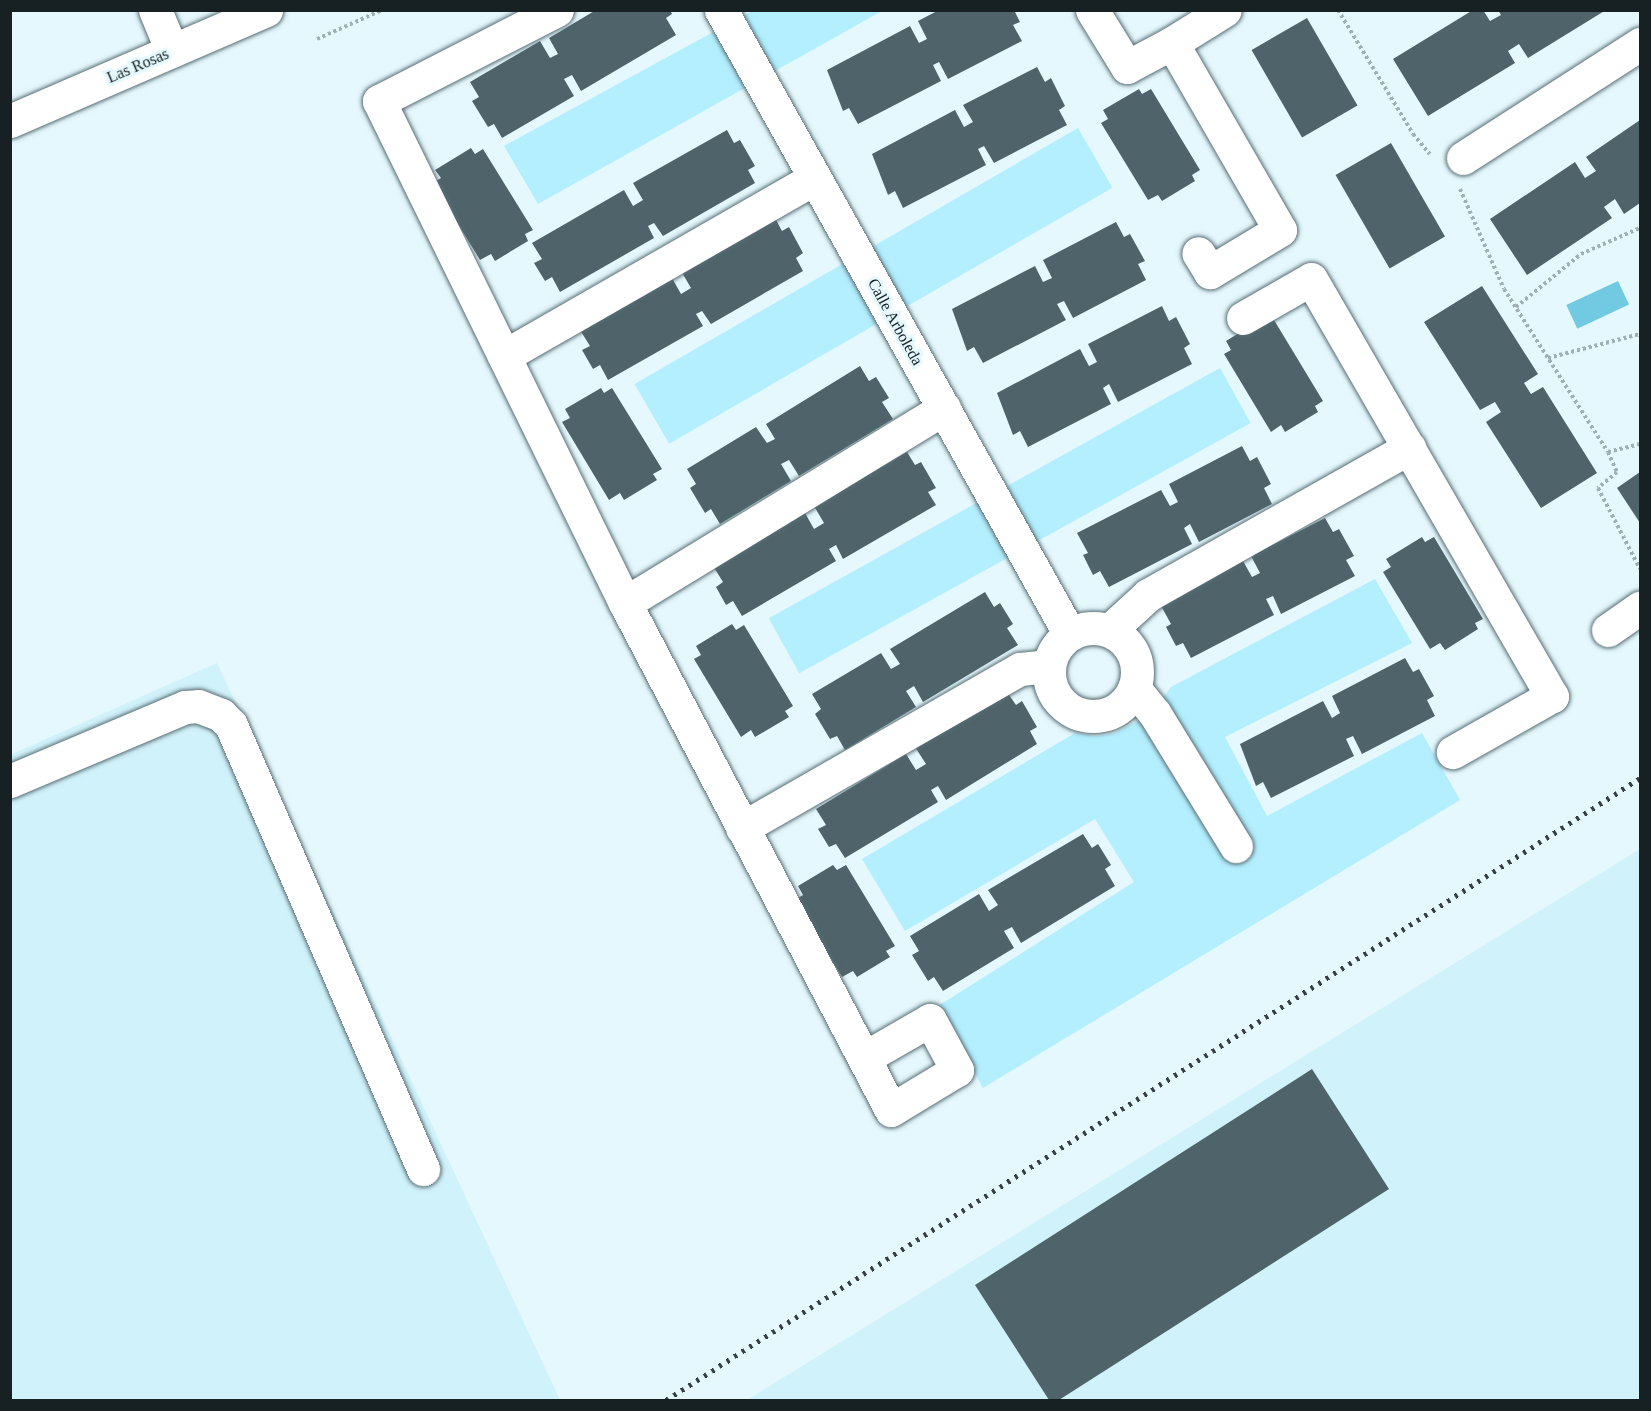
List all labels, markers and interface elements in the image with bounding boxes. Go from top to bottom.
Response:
street label: Las Rosas [104,44,172,88]
street label: Calle Arboleda [863,275,927,369]

